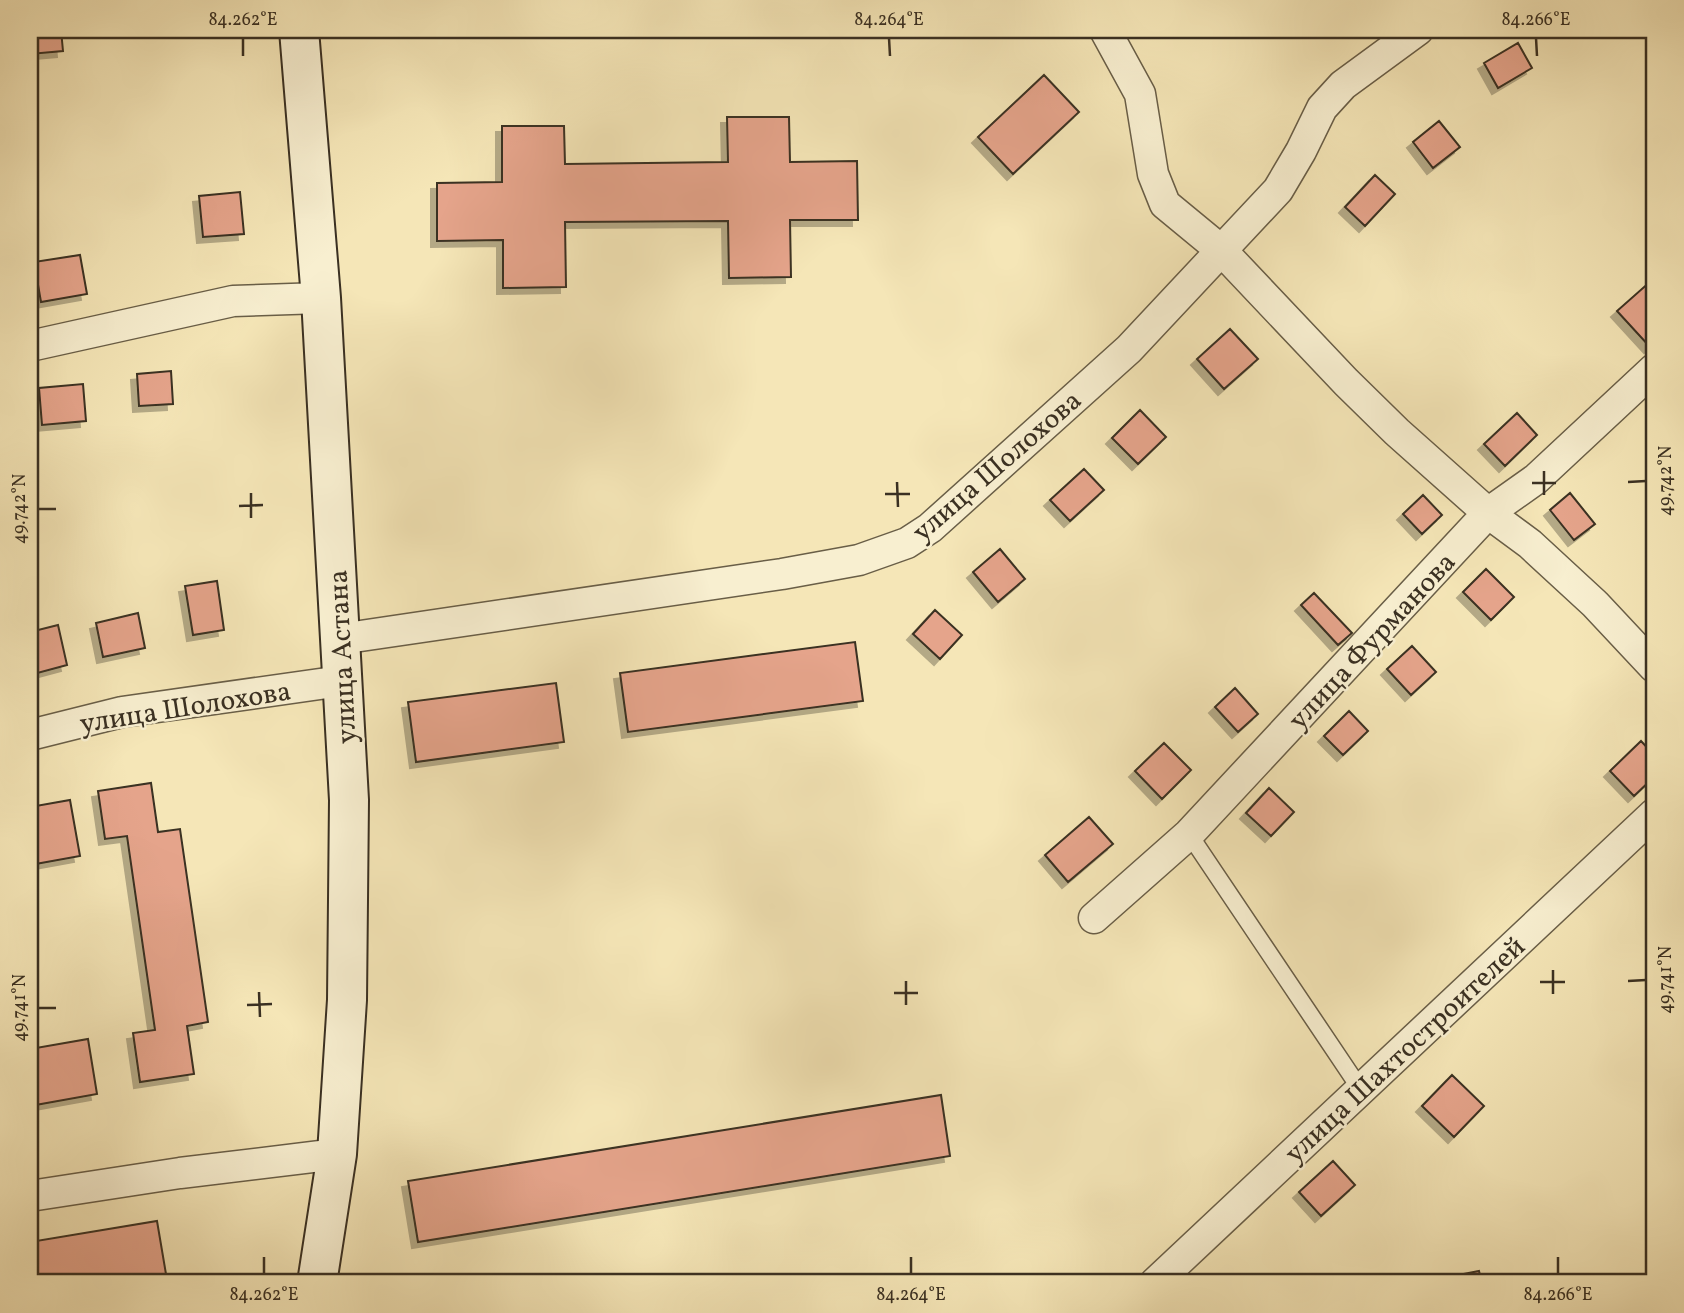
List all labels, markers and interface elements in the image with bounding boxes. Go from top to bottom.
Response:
text: 84.262°E [208,8,278,33]
text: 84.264°E [854,8,924,33]
text: 84.266°E [1501,8,1571,33]
street label: улица Шолохова [904,382,1091,552]
text: 49.742°N [1654,446,1679,516]
text: 49.742°N [8,474,33,544]
street label: улица Фурманова [1280,544,1466,739]
street label: улица Астана [319,569,368,745]
street label: улица Шолохова [77,673,294,744]
street label: улица Шахтостроителей [1277,929,1535,1173]
text: 49.741°N [1654,946,1679,1014]
text: 49.741°N [8,974,33,1042]
text: 84.262°E [229,1283,299,1308]
text: 84.264°E [876,1283,946,1308]
text: 84.266°E [1523,1283,1593,1308]

